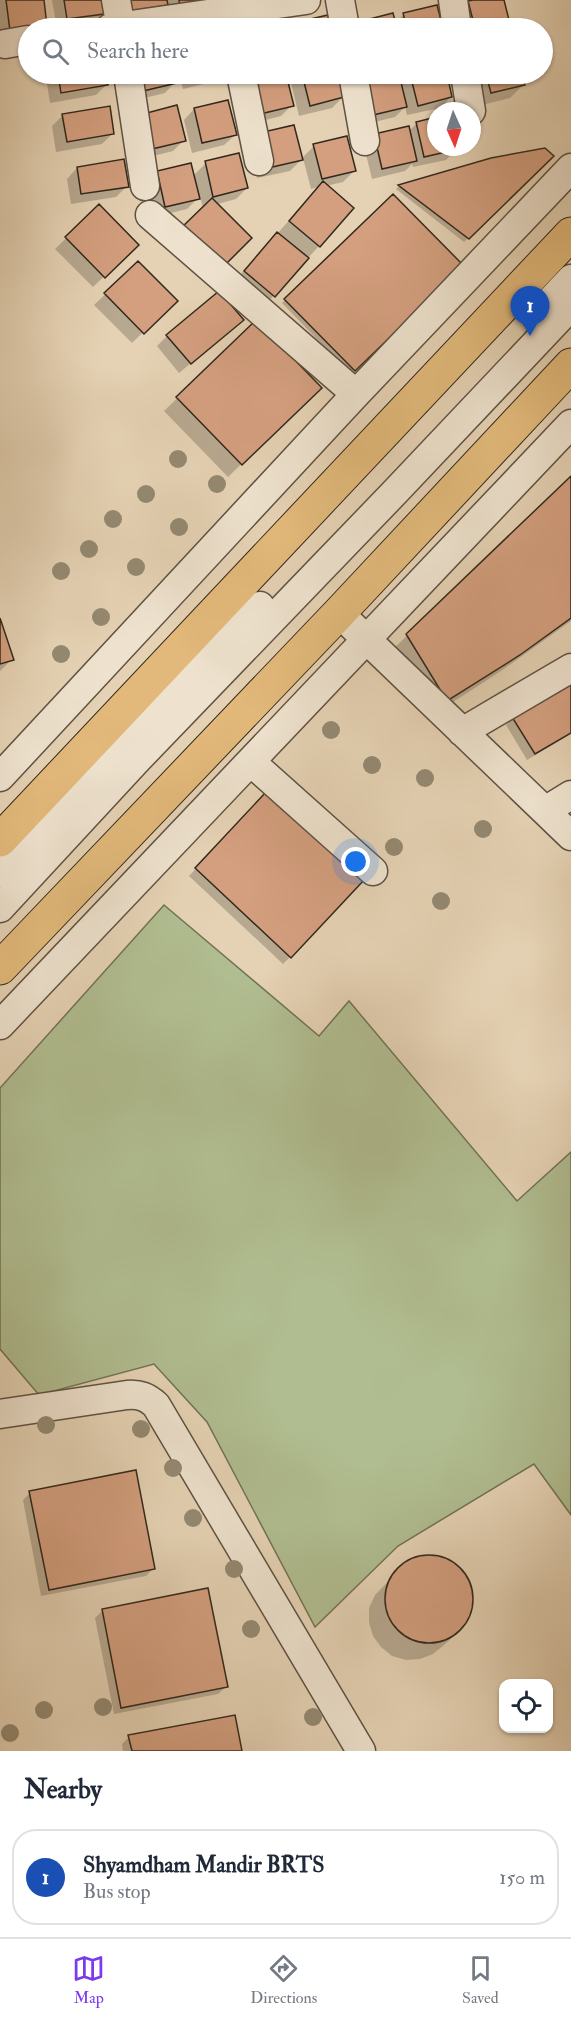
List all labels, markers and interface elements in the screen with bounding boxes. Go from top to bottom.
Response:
search box [18,18,553,84]
icon: search [39,35,72,68]
text: Search here [87,37,189,65]
north arrow [427,102,481,156]
pin: 1 [510,286,550,336]
your location [341,847,370,876]
map controls [499,1679,553,1733]
button: locate [499,1679,553,1733]
text: Nearby [24,1774,102,1806]
text: Shyamdham Mandir BRTS [83,1851,324,1879]
text: 1 [42,1865,49,1890]
text: 150 m [499,1865,545,1890]
text: Bus stop [83,1879,151,1904]
tab: Map [72,1952,105,2008]
tab: Directions [250,1952,317,2008]
tab: Saved [462,1952,499,2008]

